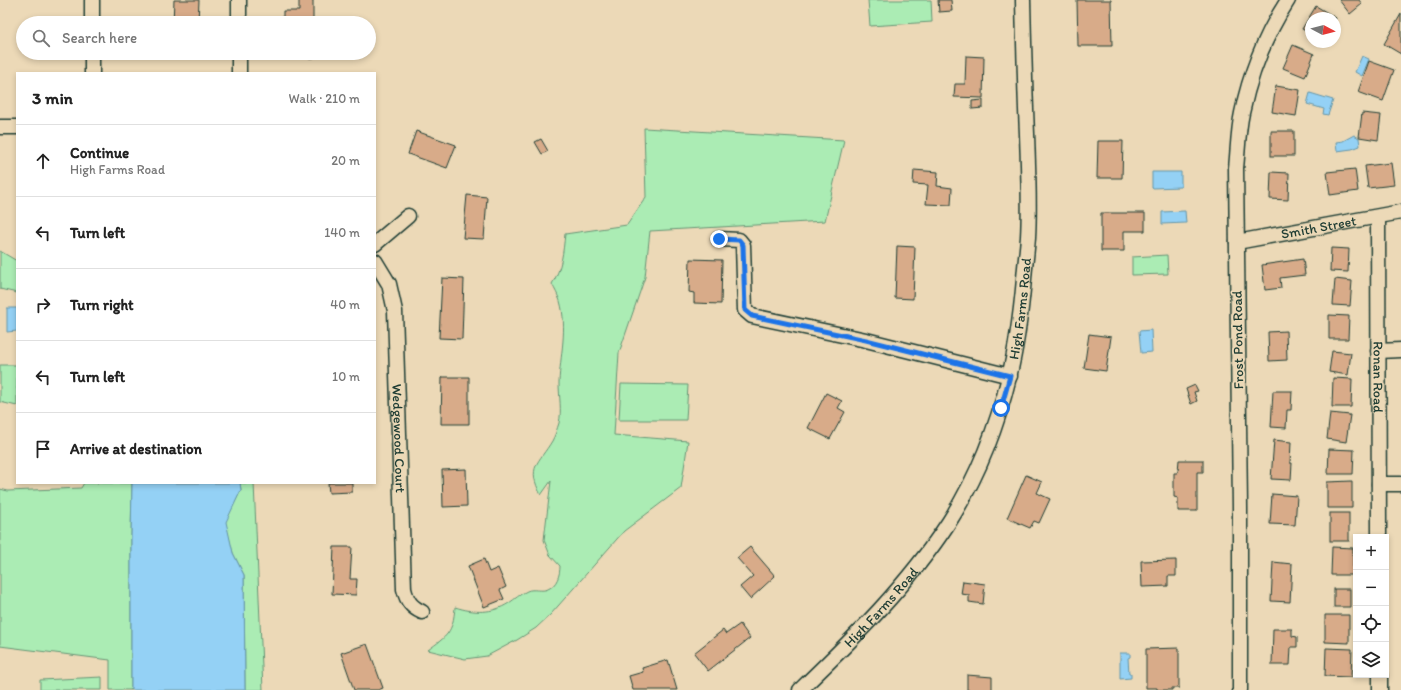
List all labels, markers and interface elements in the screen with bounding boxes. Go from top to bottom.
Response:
north arrow [1305,12,1341,48]
search box [16,16,376,60]
icon: search [30,27,52,49]
text: Search here [62,29,137,47]
text: 3 min [32,88,73,108]
text: Walk · 210 m [289,91,360,106]
text: Continue [70,144,129,162]
icon: ahead [32,150,54,172]
text: 20 m [331,153,360,168]
text: High Farms Road [70,162,165,177]
street label: Smith Street [1280,212,1358,242]
icon: left [32,222,54,244]
text: Turn left [70,224,125,242]
text: 140 m [324,225,360,240]
route end [710,230,728,248]
street label: High Farms Road [1005,257,1035,361]
street label: Frost Pond Road [1229,290,1247,390]
icon: right [32,294,54,316]
text: Turn right [70,296,134,314]
text: 40 m [330,297,360,312]
street label: Ronan Road [1370,341,1387,413]
icon: left [32,366,54,388]
text: Turn left [70,368,125,386]
text: 10 m [332,369,360,384]
street label: Wedgewood Court [389,384,409,493]
route start [992,399,1010,417]
icon: arrive [32,438,54,460]
text: Arrive at destination [70,440,202,458]
map controls [1353,534,1389,678]
button: + [1353,534,1389,570]
street label: High Farms Road [840,563,922,651]
button: − [1353,570,1389,606]
button: locate [1353,606,1389,642]
button: layers [1353,642,1389,678]

